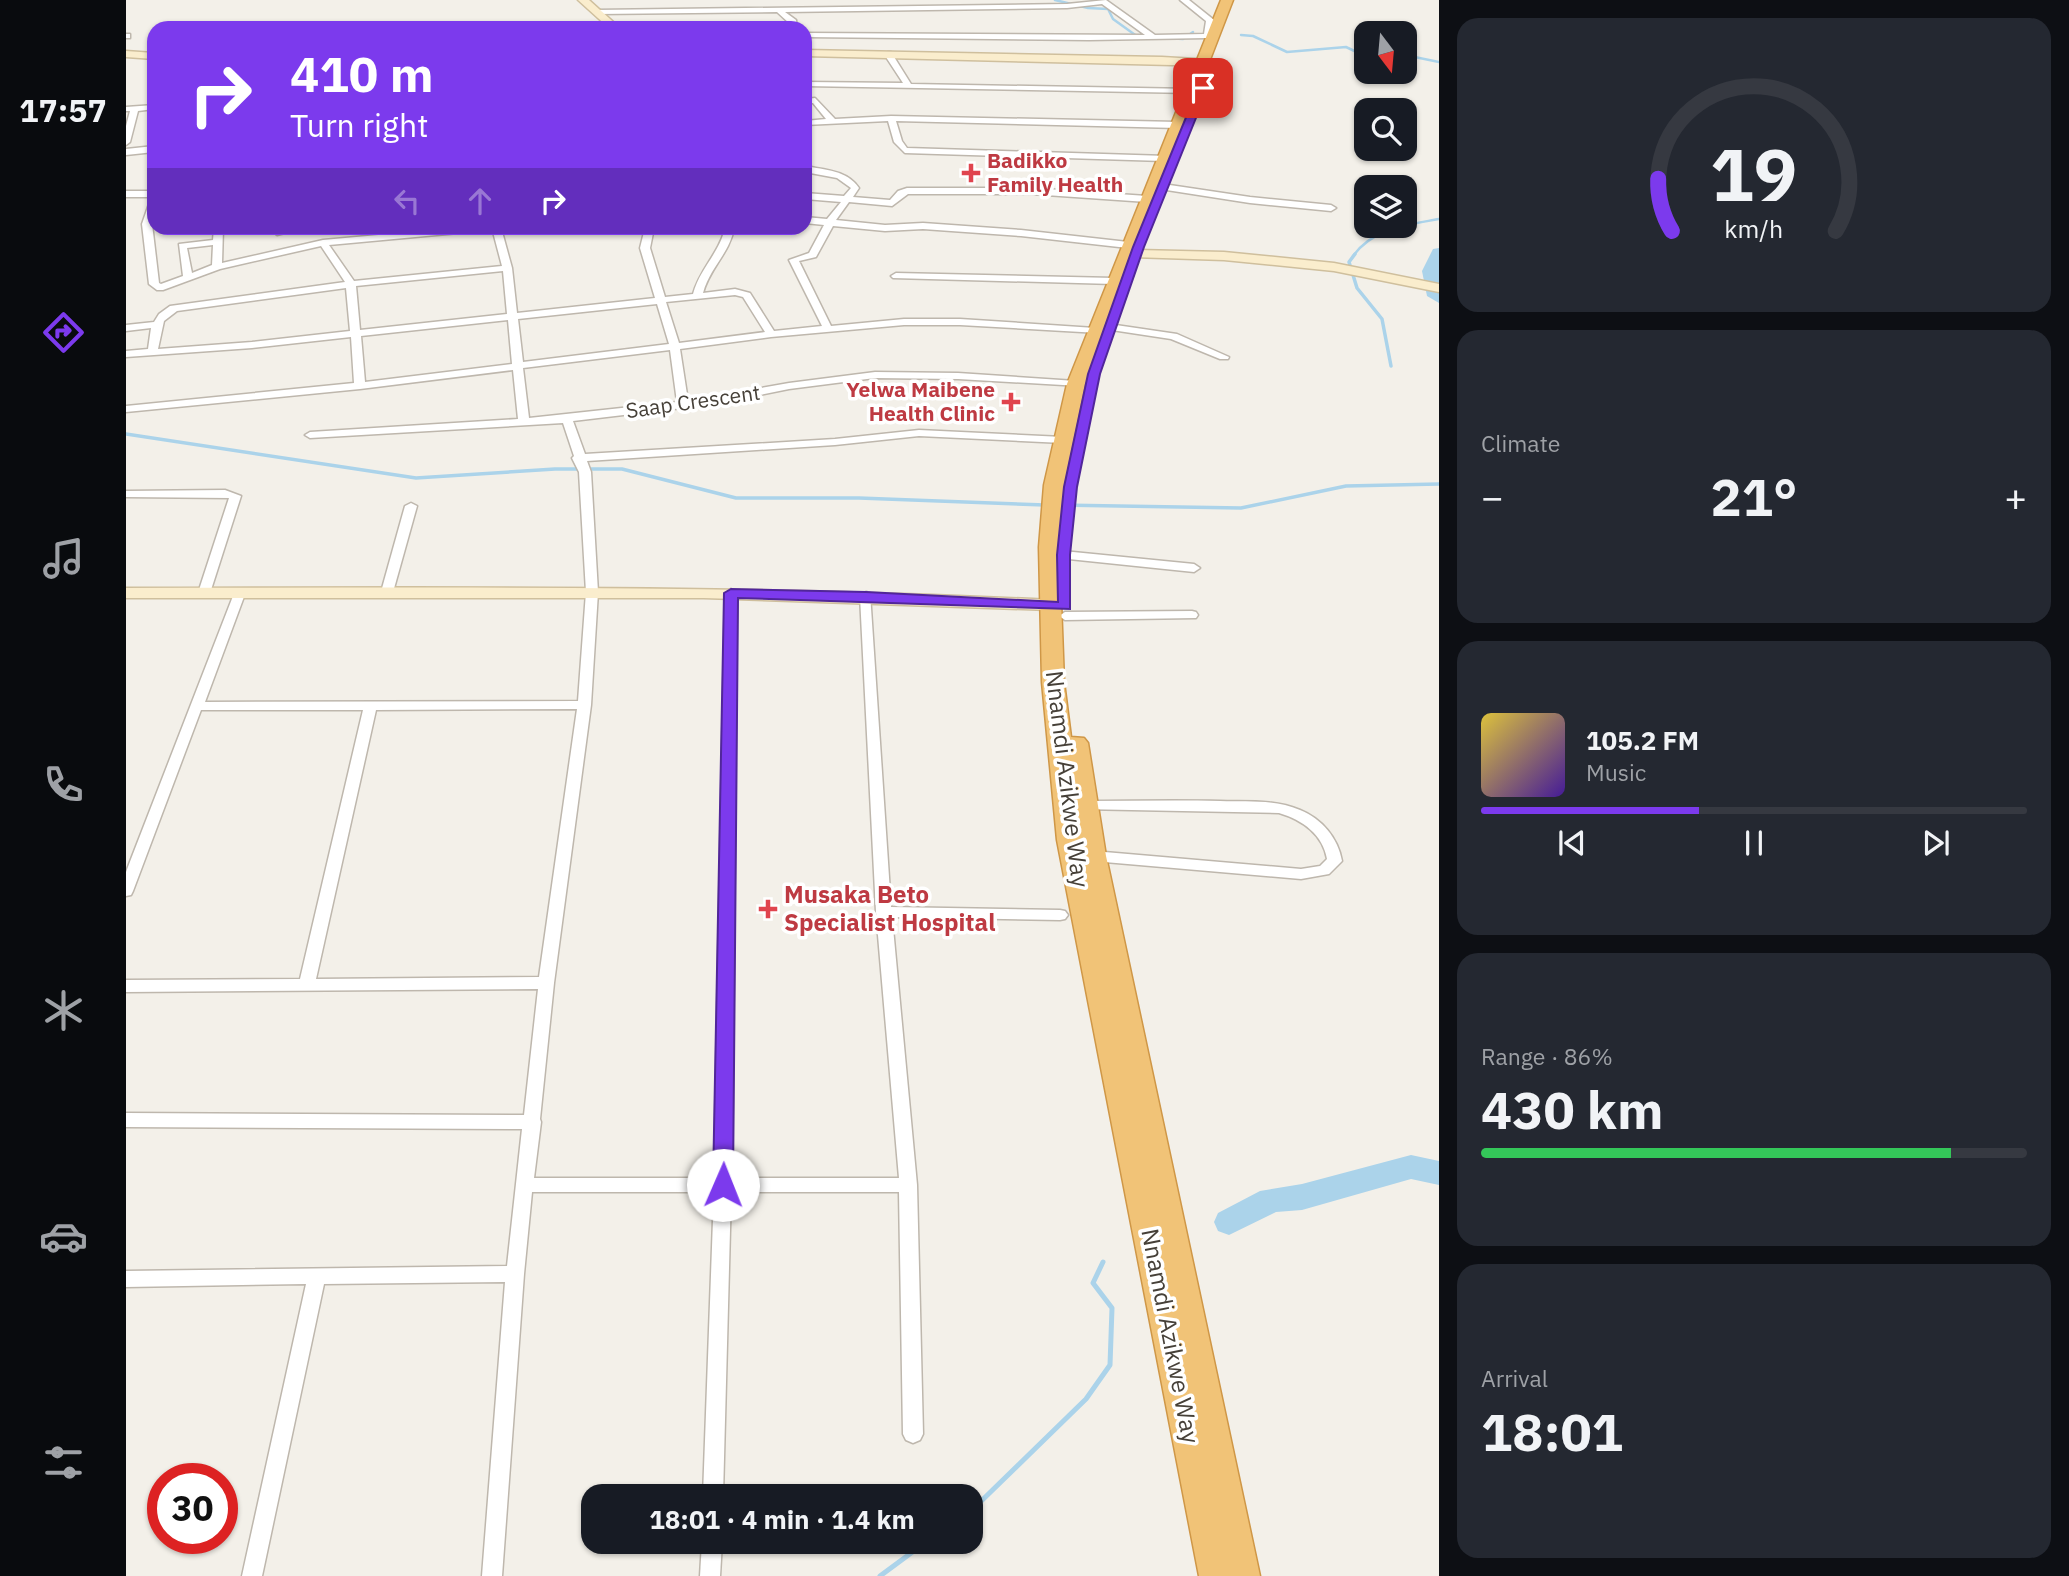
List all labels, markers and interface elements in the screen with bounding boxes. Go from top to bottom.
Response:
north arrow [1354,21,1418,84]
map controls [1354,21,1417,238]
text: 410 m [290,42,434,105]
icon: right [175,49,266,140]
pin [1173,58,1233,118]
icon: arrive [1184,69,1222,107]
text: 17:57 [19,89,107,131]
button: search [1354,98,1417,161]
text: Turn right [290,104,428,146]
text: 19 [1710,126,1798,221]
place label: Badikko Family Health [987,146,1123,198]
marker: Badikko Family Health [961,163,981,183]
button: layers [1354,175,1417,238]
icon: left [388,182,426,220]
icon: ahead [461,182,499,220]
icon: right [534,182,572,220]
text: km/h [1725,212,1783,245]
icon: directions [39,308,88,357]
place label: Yelwa Maibene Health Clinic [846,375,995,427]
street label: Saap Crescent [624,378,762,424]
marker: Yelwa Maibene Health Clinic [1001,392,1021,412]
text: Climate [1481,428,1560,458]
text: 21° [1711,463,1797,530]
text: − [1481,472,1504,521]
text: + [2004,472,2027,521]
icon: music [39,534,88,583]
street label: Nnamdi Azikwe Way [1039,669,1097,889]
text: 105.2 FM [1586,723,1699,757]
text: Music [1586,757,1646,787]
icon: phone [39,760,88,809]
icon: previous [1553,824,1591,862]
icon: pause [1735,824,1773,862]
icon: next [1917,824,1955,862]
place label: Musaka Beto Specialist Hospital [784,878,995,938]
marker: Musaka Beto Specialist Hospital [758,899,778,919]
icon: climate [39,986,88,1035]
text: Range · 86% [1481,1041,1613,1071]
text: 430 km [1481,1076,1663,1143]
position arrow [686,1148,760,1222]
icon: car [39,1212,88,1261]
street label: Nnamdi Azikwe Way [1134,1226,1208,1446]
text: Arrival [1481,1363,1548,1393]
text: 18:01 [1481,1398,1623,1465]
icon: filters [39,1438,88,1487]
speed limit sign: 30 [147,1463,238,1554]
text: 18:01 · 4 min · 1.4 km [649,1502,915,1536]

